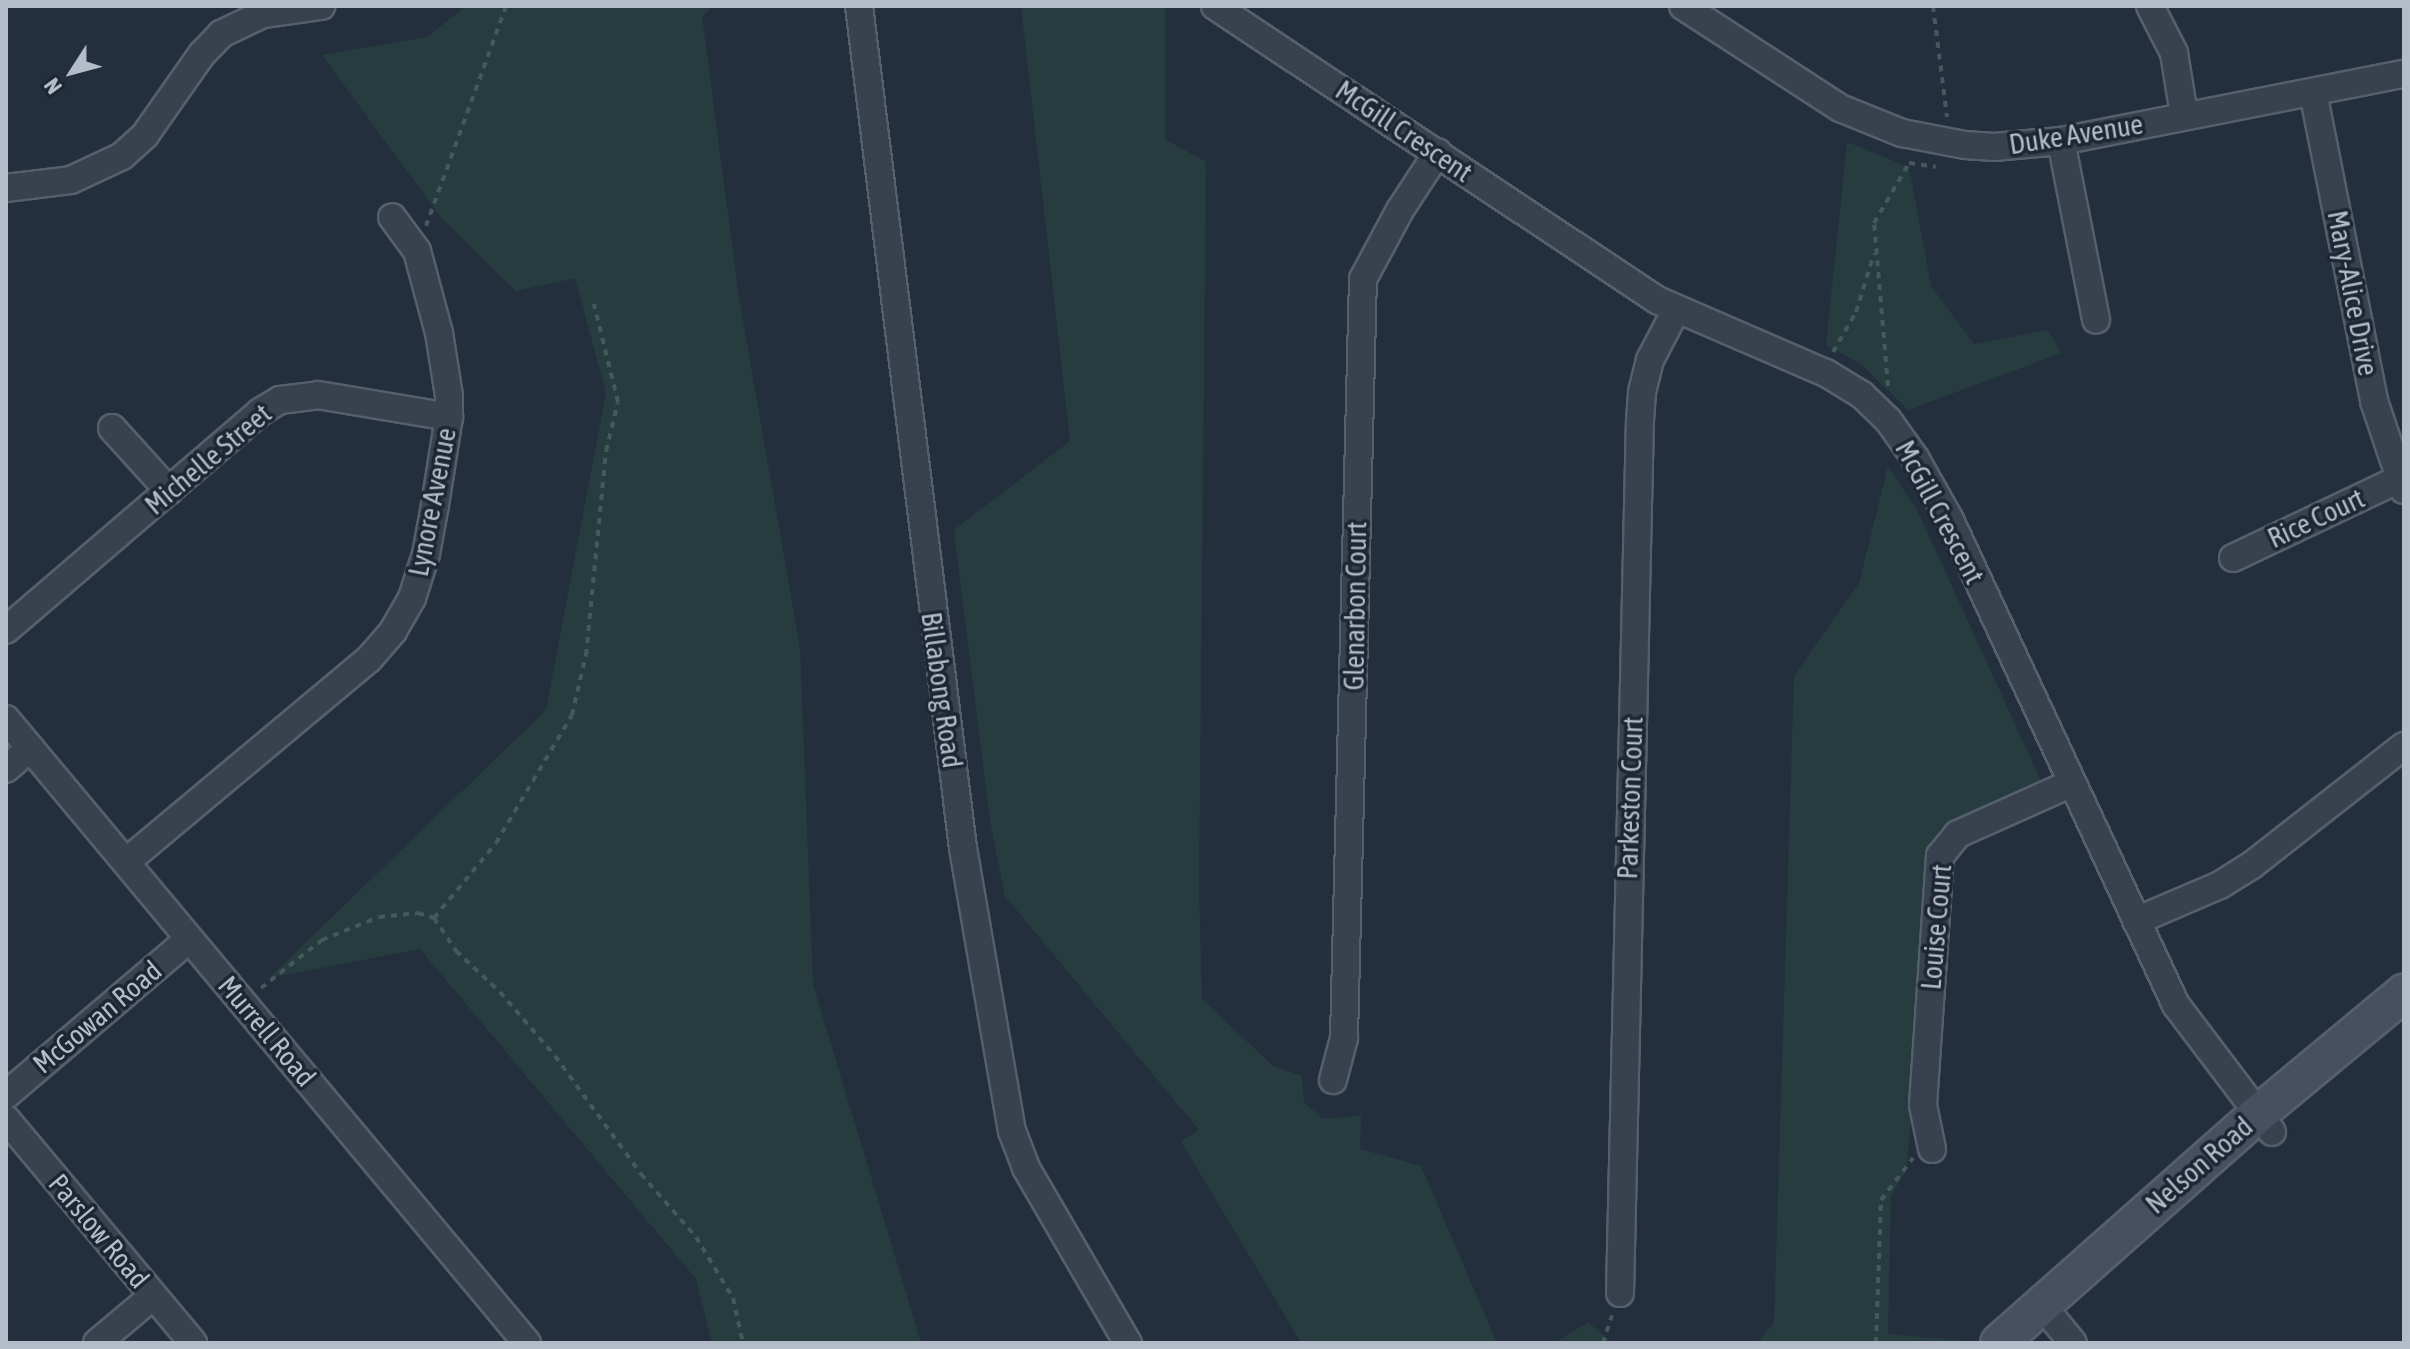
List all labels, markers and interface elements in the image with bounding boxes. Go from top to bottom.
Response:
north arrow [32,32,112,112]
text: N [38,73,67,99]
street label: McGill Crescent [1329,73,1479,189]
street label: Duke Avenue [2007,107,2145,161]
street label: Mary-Alice Drive [2321,208,2385,378]
street label: Michelle Street [138,397,278,521]
street label: Lynore Avenue [401,425,463,579]
street label: McGill Crescent [1888,435,1992,589]
street label: Rice Court [2262,481,2370,555]
street label: Glenarbon Court [1337,521,1373,691]
street label: Billabong Road [914,610,970,770]
street label: Parkeston Court [1610,716,1650,880]
street label: Louise Court [1914,863,1958,991]
street label: McGowan Road [26,954,168,1080]
street label: Murrell Road [211,969,323,1093]
street label: Nelson Road [2139,1109,2259,1221]
street label: Parslow Road [42,1167,156,1295]

